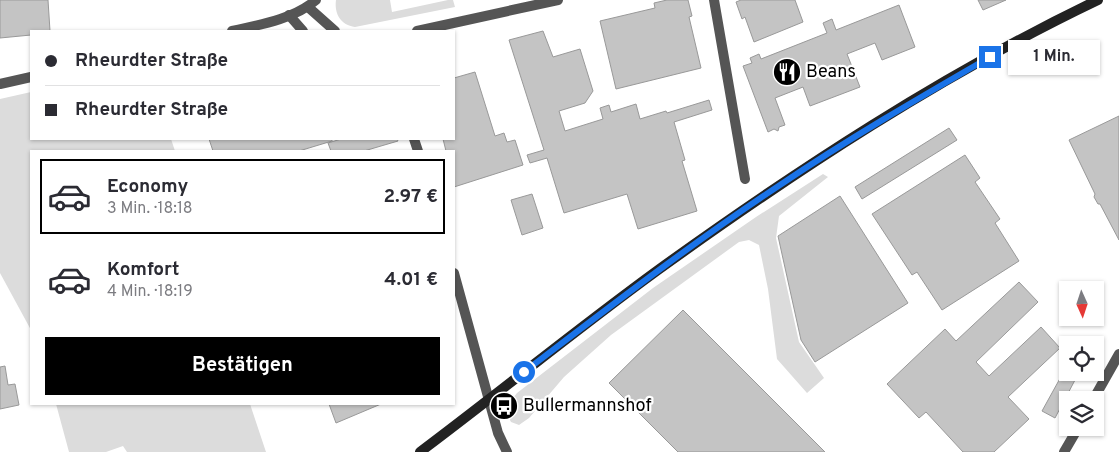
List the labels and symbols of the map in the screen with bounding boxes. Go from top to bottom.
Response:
callout: 1 Min. [1008,40,1100,74]
route end [979,46,1001,68]
restaurant icon: Beans [772,57,802,87]
place label: Beans [806,61,856,84]
north arrow [1059,281,1104,326]
route start [513,361,535,383]
bus stop icon: Bullermannshof [489,391,519,421]
place label: Bullermannshof [523,395,651,418]

